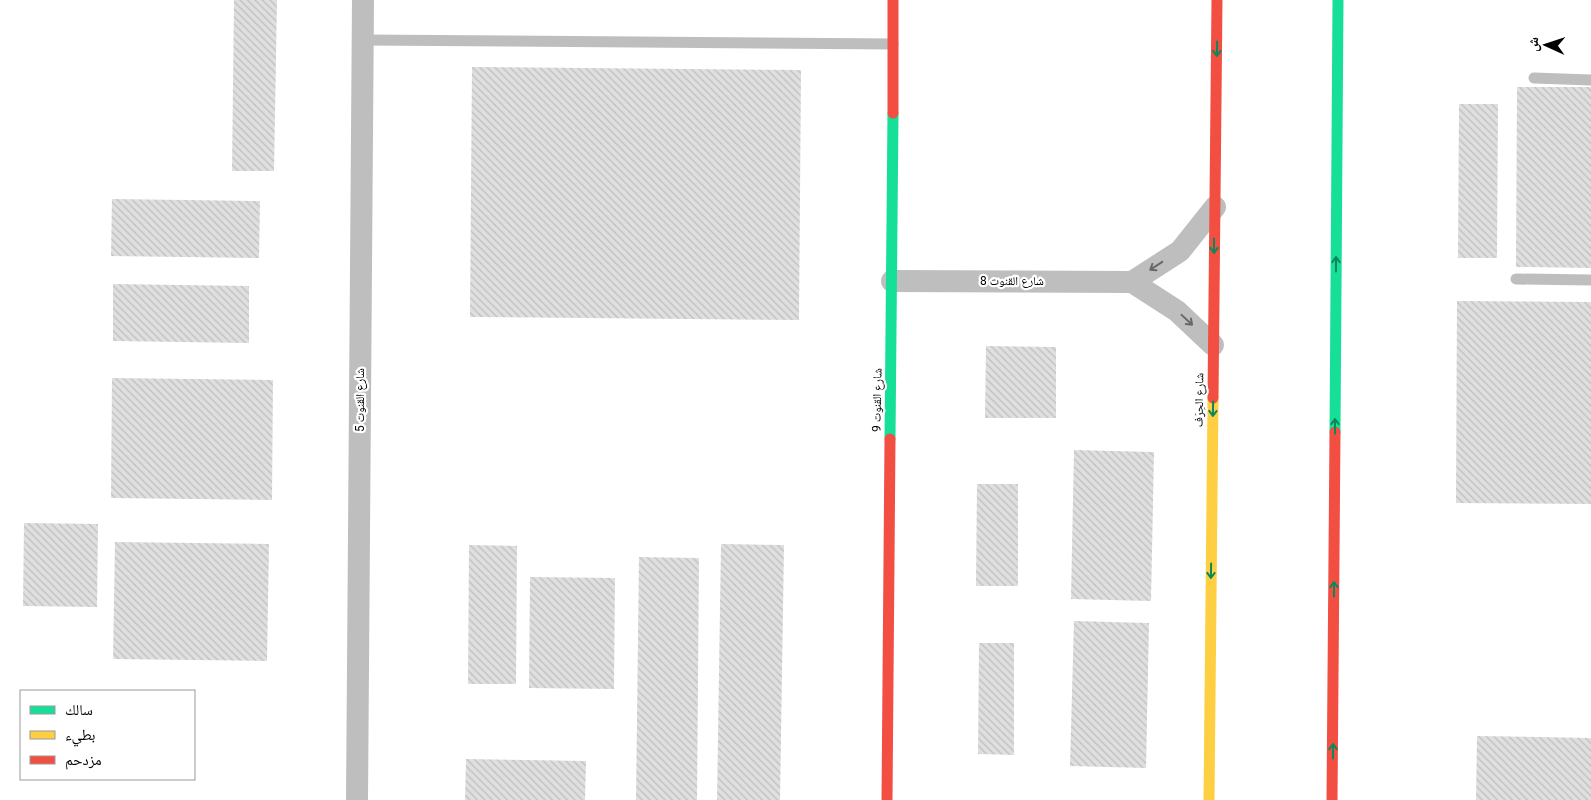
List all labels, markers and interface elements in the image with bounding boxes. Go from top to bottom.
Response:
north arrow [1521,20,1571,70]
text: ش [1525,36,1542,52]
one-way arrow [1212,40,1222,56]
one-way arrow [1209,238,1219,254]
one-way arrow [1331,256,1341,272]
one-way arrow [1150,261,1164,271]
street label: شارع القنوت 8 [980,274,1044,289]
one-way arrow [1180,314,1193,326]
street label: شارع القنوت 5 [353,368,368,432]
street label: شارع القنوت 9 [869,368,886,432]
street label: شارع الحِرَف [1192,373,1207,427]
one-way arrow [1208,400,1218,416]
one-way arrow [1330,419,1340,435]
one-way arrow [1206,562,1216,579]
one-way arrow [1329,581,1339,598]
legend [20,690,195,780]
text: سالك [65,701,93,719]
text: بطيء [65,726,95,747]
one-way arrow [1328,744,1338,760]
text: مزدحم [65,751,102,770]

